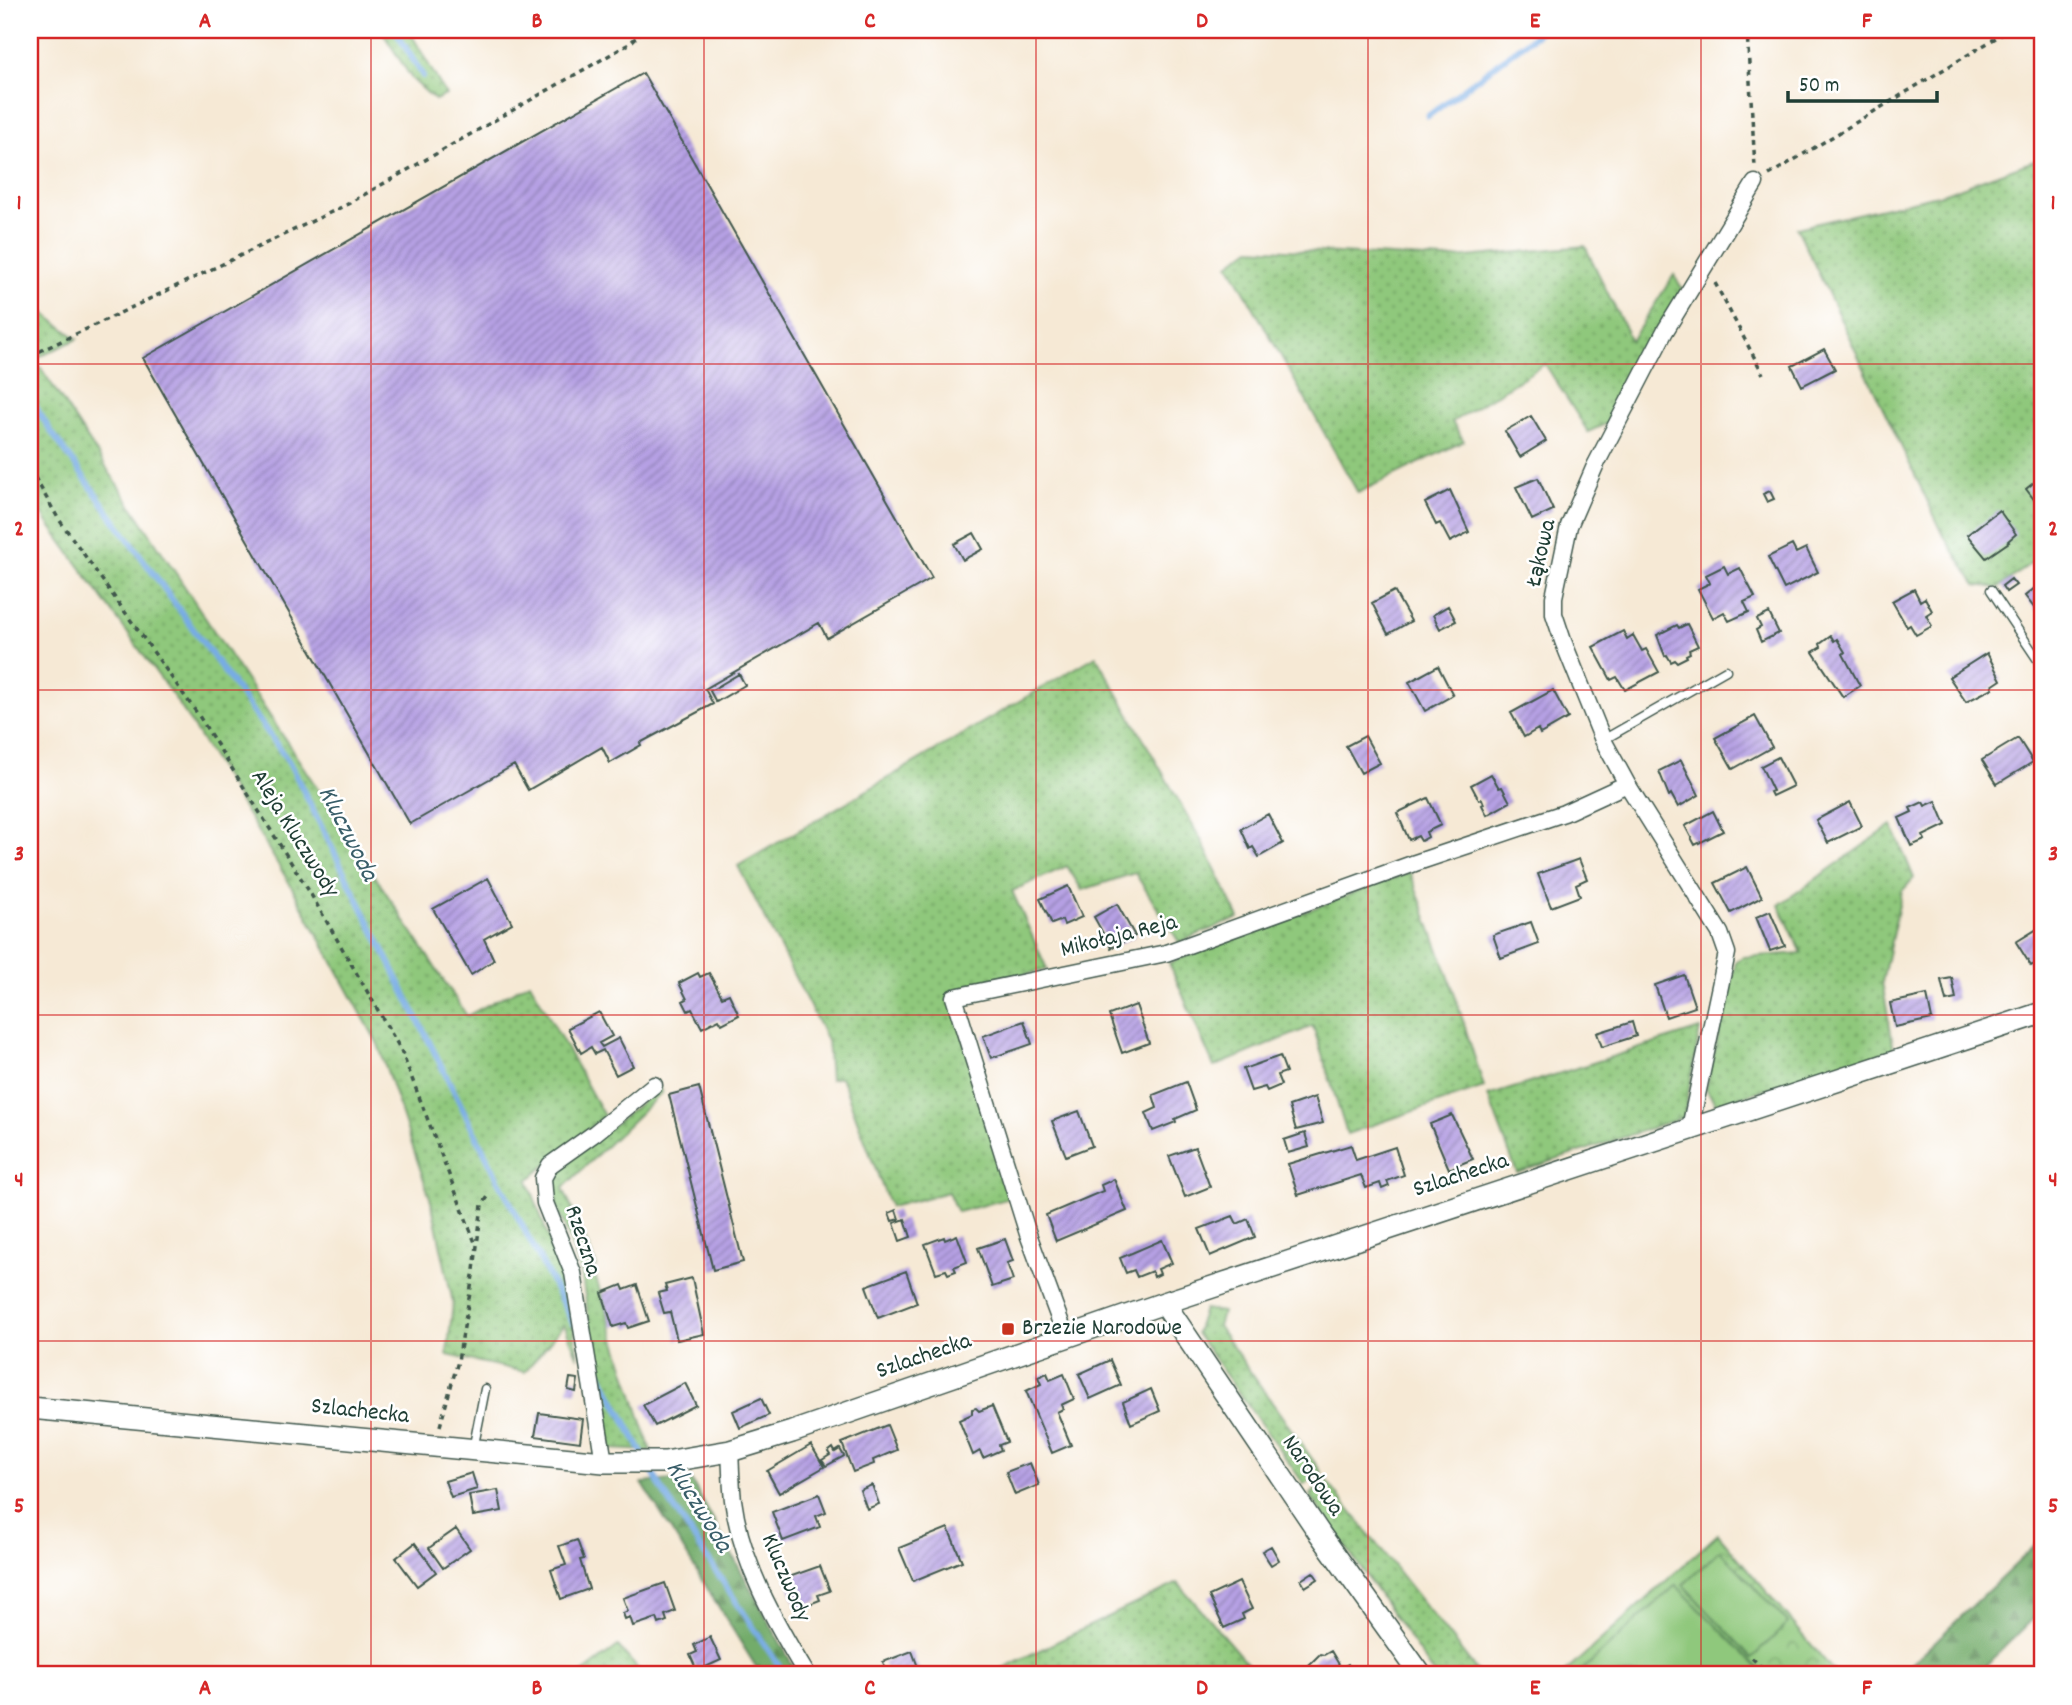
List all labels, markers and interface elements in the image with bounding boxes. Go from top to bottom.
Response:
text: A [199,6,211,39]
text: B [532,6,543,39]
text: C [864,6,876,39]
text: D [1196,6,1208,39]
text: E [1530,6,1541,39]
text: F [1862,6,1873,39]
scale bar [1788,60,1937,104]
text: 50 m [1799,72,1839,102]
text: 1 [16,188,22,221]
text: 1 [2050,188,2056,221]
text: 2 [14,514,24,547]
text: 2 [2048,514,2058,547]
street label: Łąkowa [1518,515,1566,591]
street label: Aleja Kluczwody [241,763,348,906]
water label: Kluczwoda [307,780,388,890]
text: 3 [14,839,24,872]
text: 3 [2048,839,2058,872]
street label: Mikołaja Reja [1057,906,1182,968]
street label: Szlachecka [1409,1144,1514,1207]
text: 4 [14,1165,24,1198]
text: 4 [2048,1165,2058,1198]
street label: Rzeczna [555,1201,610,1281]
place label: Brzezie Narodowe [1022,1312,1182,1346]
marker: Brzezie Narodowe [1000,1321,1016,1337]
street label: Szlachecka [872,1325,977,1389]
street label: Szlachecka [309,1390,412,1434]
street label: Narodowa [1272,1429,1352,1524]
water label: Kluczwoda [655,1454,742,1562]
text: 5 [14,1491,24,1524]
text: 5 [2048,1491,2058,1524]
street label: Kluczwody [751,1529,819,1629]
text: A [199,1673,211,1705]
text: B [532,1673,543,1705]
text: C [864,1673,876,1705]
text: D [1196,1673,1208,1705]
text: E [1530,1673,1541,1705]
text: F [1862,1673,1873,1705]

